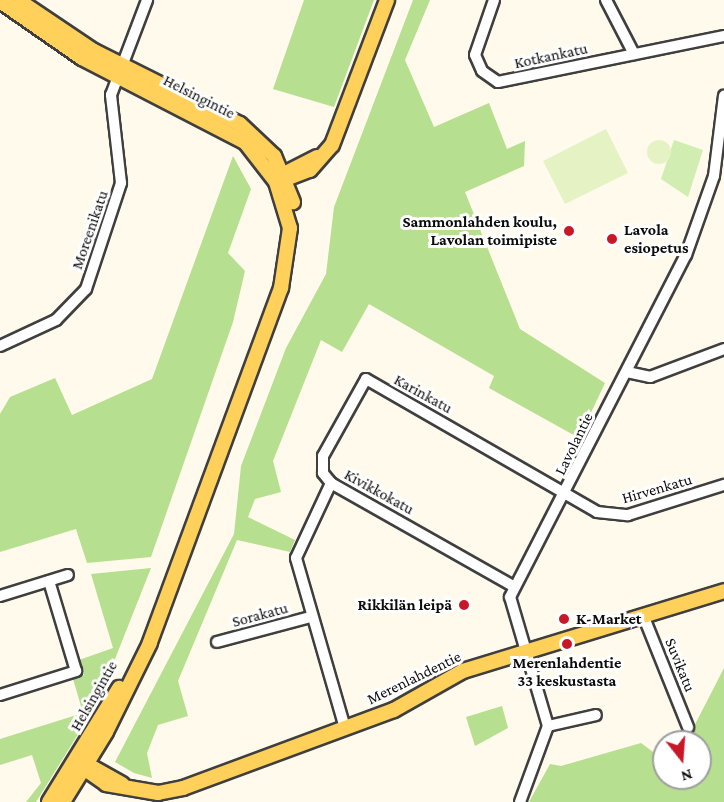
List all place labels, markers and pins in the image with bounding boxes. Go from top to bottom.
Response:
place label: Sammonlahden koulu, Lavolan toimipiste [402,212,557,250]
place label: Lavola esiopetus [624,220,689,258]
marker: Sammonlahden koulu, Lavolan toimipiste [562,224,576,238]
marker: Lavola esiopetus [605,232,619,246]
place label: Rikkilän leipä [358,595,452,615]
marker: Rikkilän leipä [457,598,471,612]
place label: K-Market [576,609,642,629]
marker: K-Market [557,612,571,626]
marker: Merenlahdentie 33 keskustasta [560,637,574,651]
place label: Merenlahdentie 33 keskustasta [513,653,621,691]

